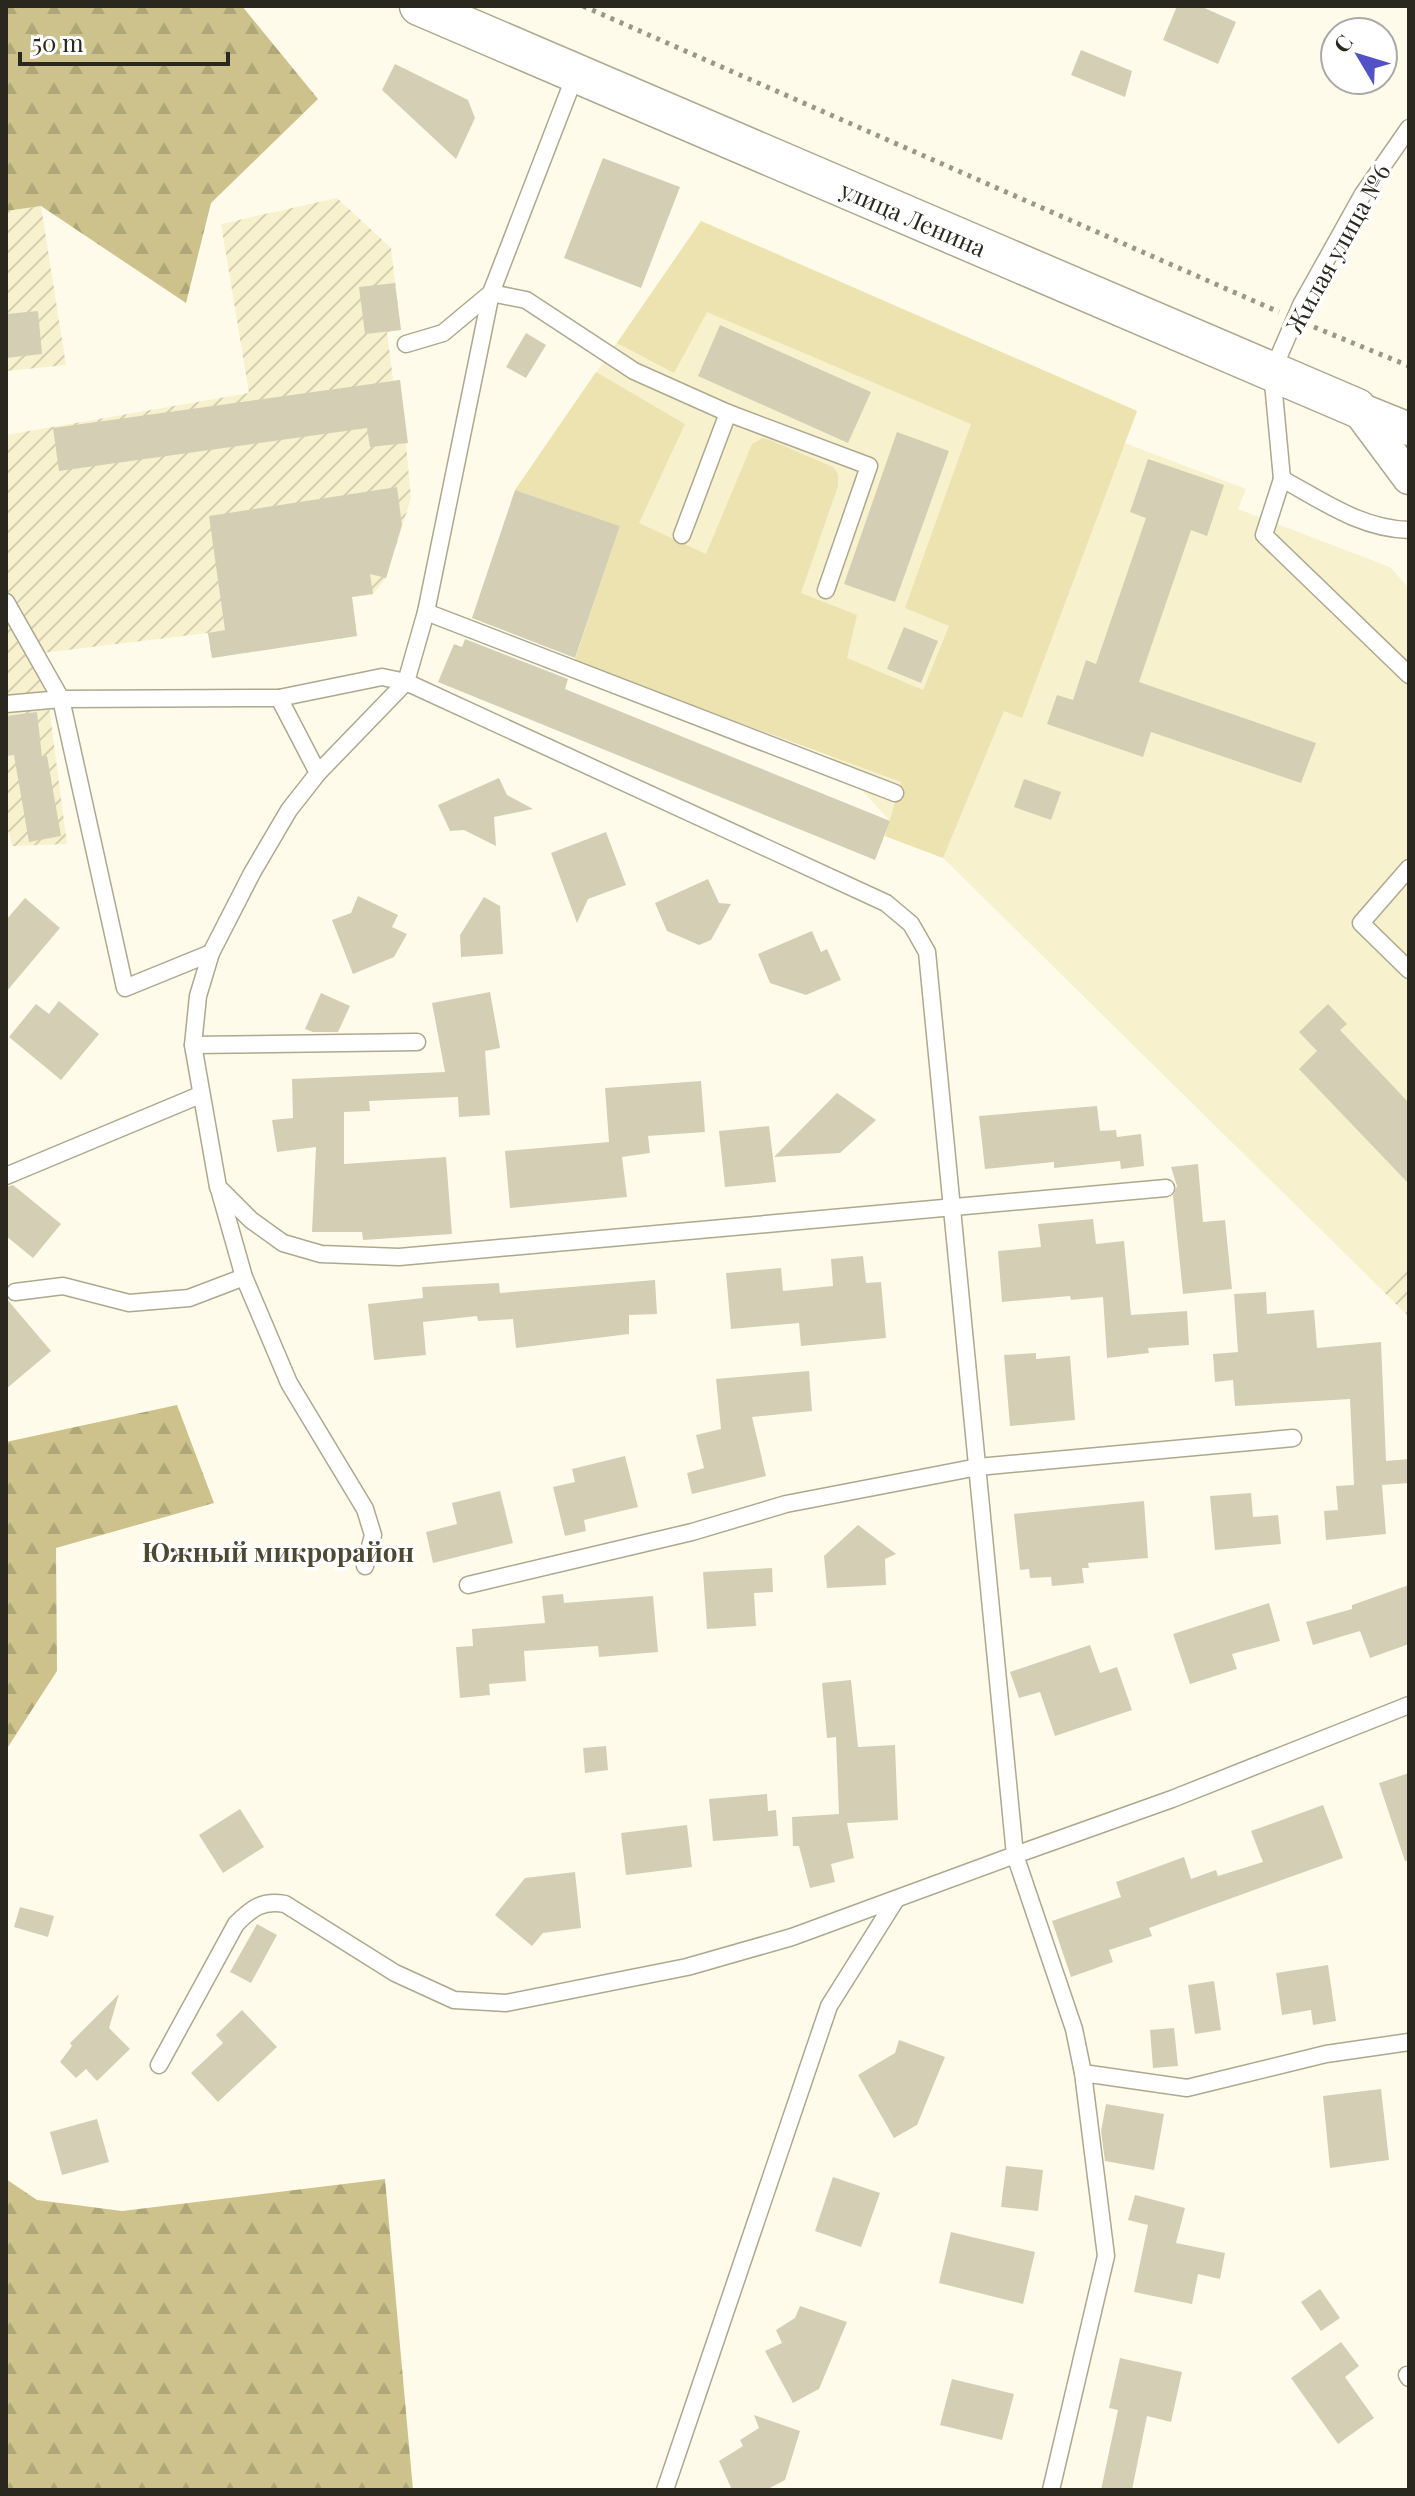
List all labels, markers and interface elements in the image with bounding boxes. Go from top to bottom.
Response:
scale bar [20,16,228,66]
north arrow [1319,16,1399,96]
text: 50 m [32,26,84,58]
text: С [1326,28,1359,58]
street label: Жилая улица №6 [1277,157,1397,339]
street label: улица Ленина [835,172,991,263]
district label: Южный микрорайон [142,1534,414,1569]

